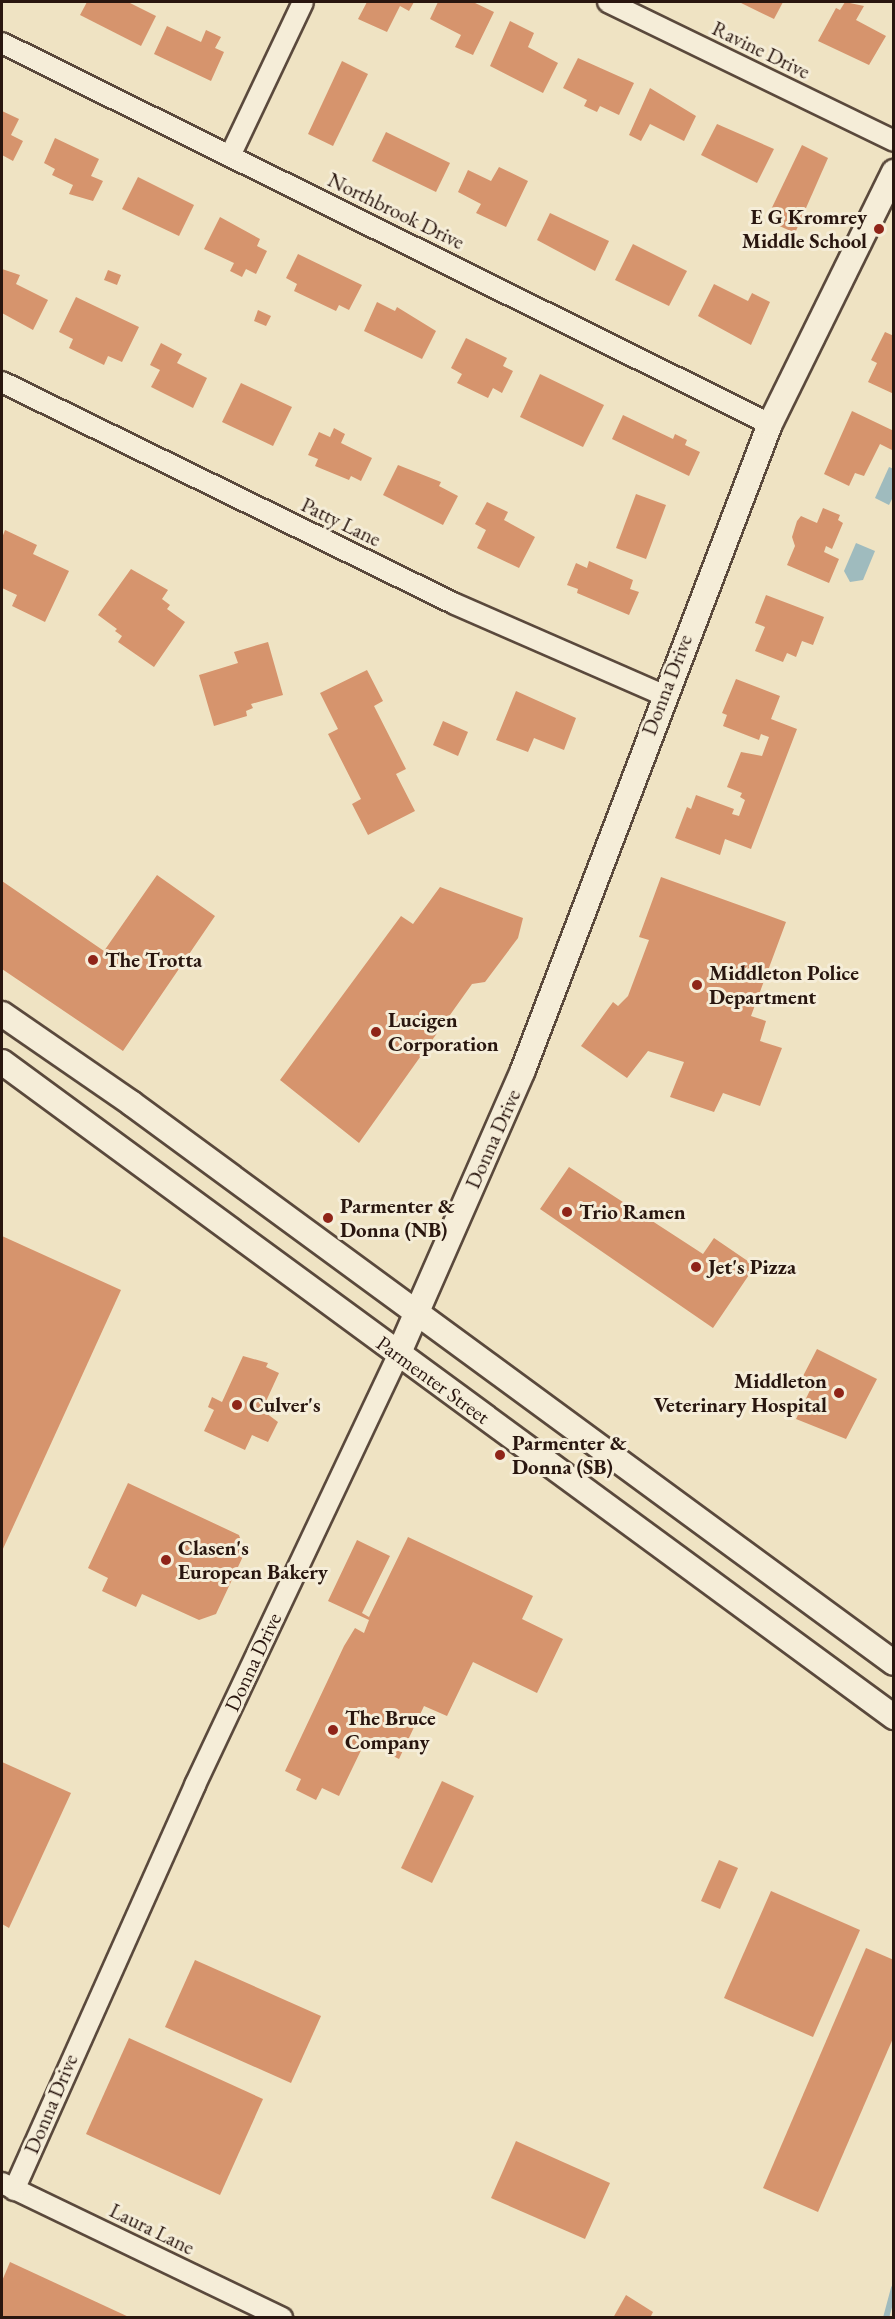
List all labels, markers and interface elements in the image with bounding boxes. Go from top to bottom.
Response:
street label: Ravine Drive [708,16,814,84]
street label: Northbrook Drive [324,167,468,255]
place label: E G Kromrey Middle School [742,204,867,254]
marker: E G Kromrey Middle School [872,222,886,236]
street label: Patty Lane [297,492,385,552]
street label: Donna Drive [636,631,698,739]
place label: The Trotta [105,947,202,973]
marker: The Trotta [86,953,100,967]
place label: Middleton Police Department [709,960,859,1010]
marker: Middleton Police Department [690,978,704,992]
place label: Lucigen Corporation [388,1007,499,1057]
marker: Lucigen Corporation [369,1025,383,1039]
street label: Donna Drive [460,1086,526,1192]
place label: Parmenter & Donna (NB) [340,1193,454,1243]
place label: Trio Ramen [579,1199,686,1225]
marker: Trio Ramen [560,1205,574,1219]
marker: Parmenter & Donna (NB) [321,1211,335,1225]
place label: Jet's Pizza [708,1254,796,1280]
marker: Jet's Pizza [689,1260,703,1274]
street label: Parmenter Street [372,1331,494,1429]
place label: Middleton Veterinary Hospital [654,1368,827,1418]
marker: Middleton Veterinary Hospital [832,1386,846,1400]
place label: Culver's [249,1392,321,1418]
marker: Culver's [230,1398,244,1412]
place label: Parmenter & Donna (SB) [512,1430,626,1480]
marker: Parmenter & Donna (SB) [493,1448,507,1462]
place label: Clasen's European Bakery [178,1535,328,1585]
marker: Clasen's European Bakery [159,1553,173,1567]
street label: Donna Drive [219,1609,287,1715]
place label: The Bruce Company [345,1705,436,1755]
marker: The Bruce Company [326,1723,340,1737]
street label: Donna Drive [19,2050,83,2158]
street label: Laura Lane [105,2198,199,2260]

